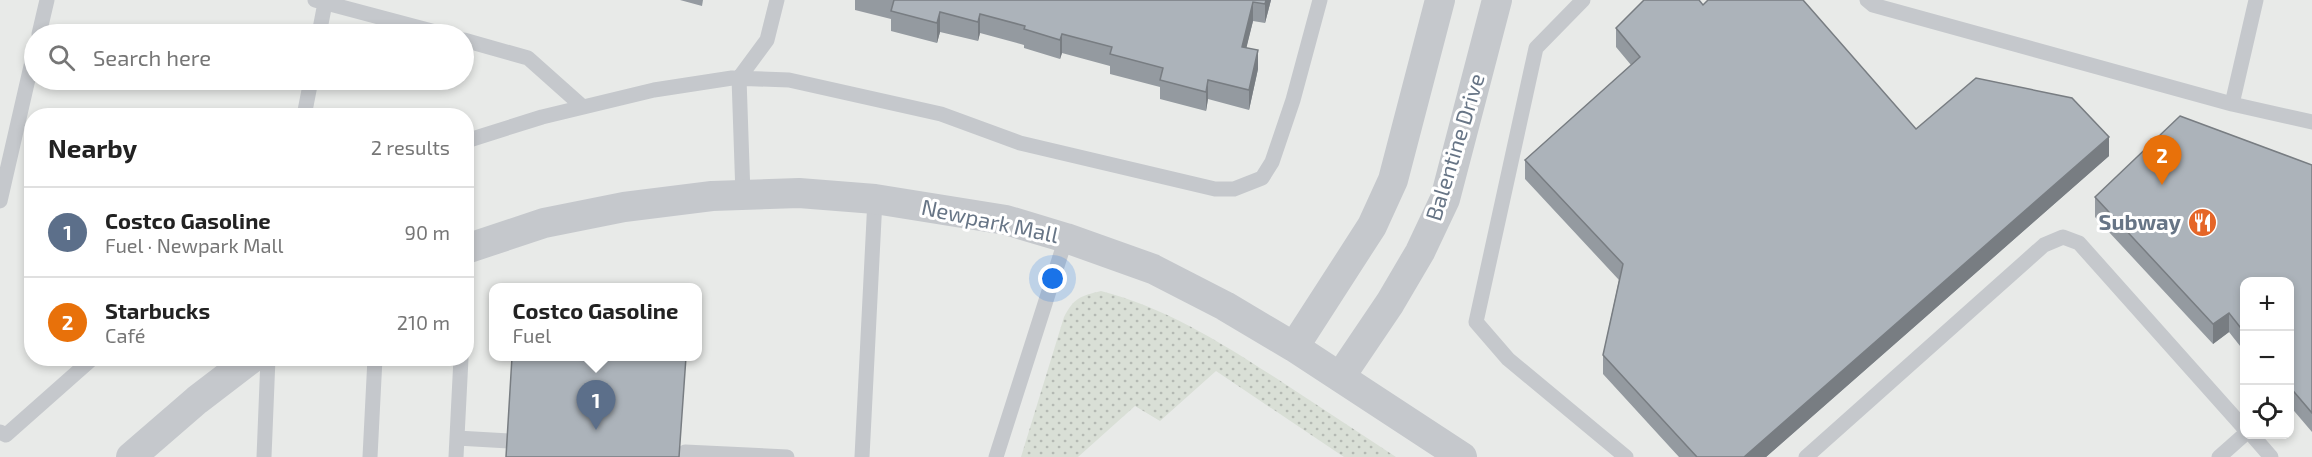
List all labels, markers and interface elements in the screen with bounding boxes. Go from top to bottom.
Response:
search box [24,24,474,90]
icon: search [45,41,78,74]
text: Search here [93,44,211,70]
street label: Balentine Drive [1419,70,1489,223]
text: Nearby [48,132,137,163]
text: 2 results [371,135,450,159]
pin: 2 [2142,136,2182,185]
street label: Newpark Mall [919,193,1062,247]
restaurant icon: Subway [2186,206,2218,238]
text: Costco Gasoline [105,207,271,233]
place label: Subway [2099,208,2182,235]
text: 1 [63,220,72,244]
text: 90 m [405,220,450,244]
text: Fuel · Newpark Mall [105,233,283,257]
your location [1038,264,1067,293]
map controls [2240,277,2294,439]
button: + [2240,277,2294,331]
popup [489,283,702,361]
text: Starbucks [105,297,210,323]
text: Costco Gasoline [513,297,678,323]
text: 2 [62,310,73,334]
text: 210 m [397,310,450,334]
text: Café [105,323,146,347]
text: Fuel [513,323,551,347]
button: − [2240,331,2294,385]
pin: 1 [576,380,616,430]
button: locate [2240,385,2294,439]

